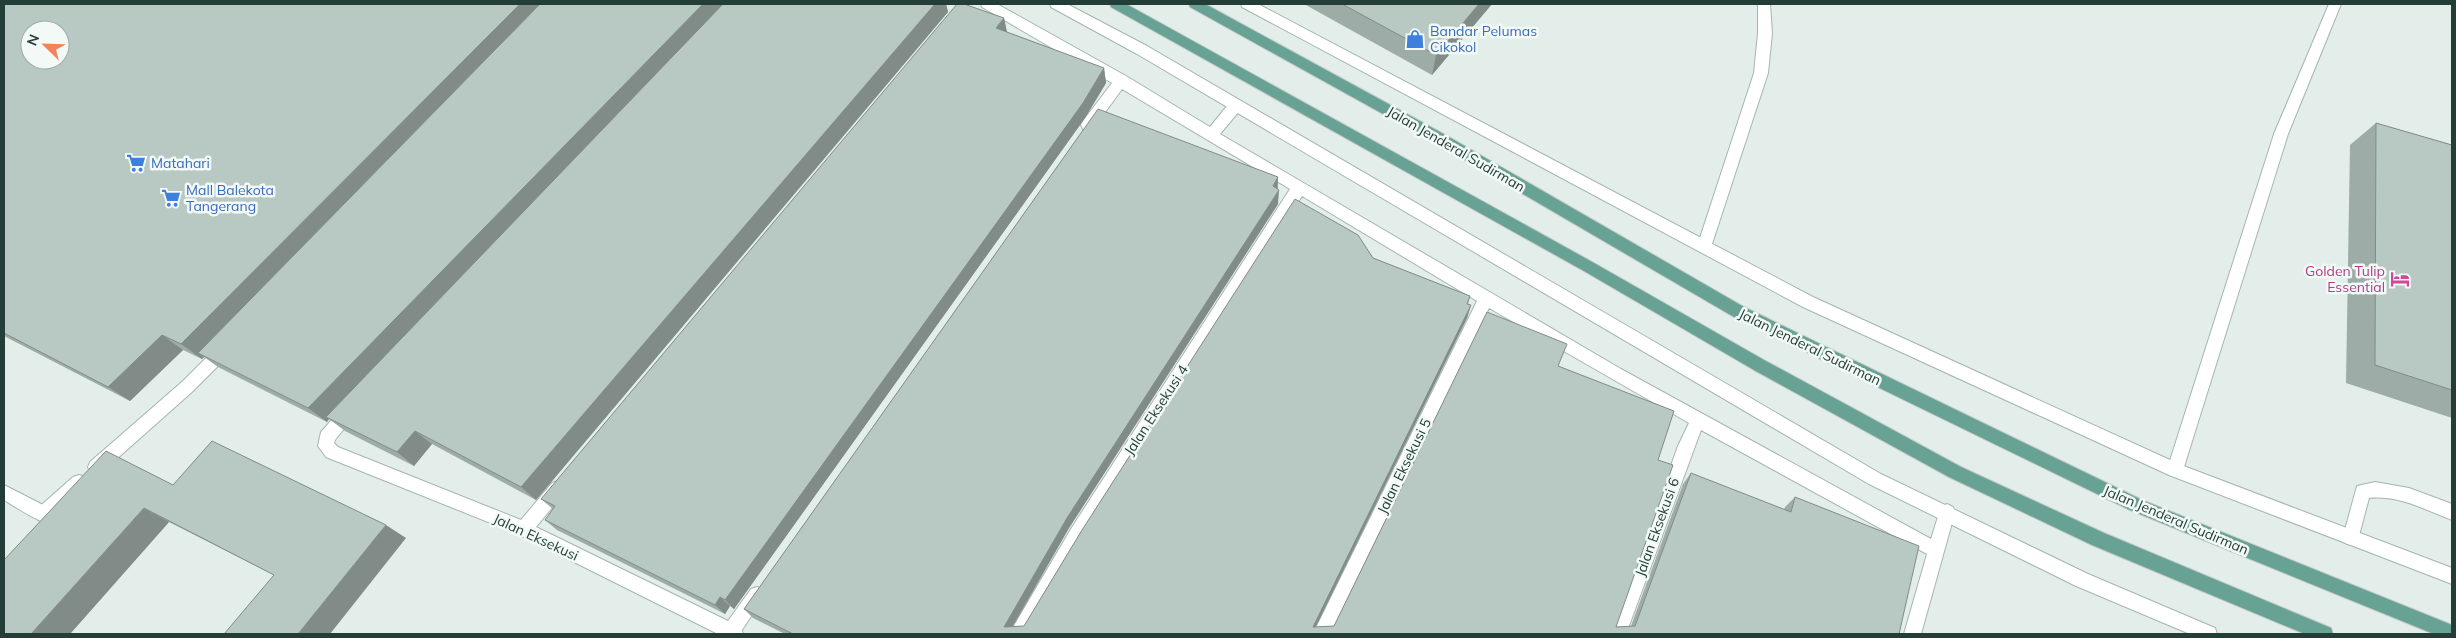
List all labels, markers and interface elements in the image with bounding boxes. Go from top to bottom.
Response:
north arrow [20,20,70,70]
place label: Bandar Pelumas Cikokol [1430,22,1537,56]
shop icon: Bandar Pelumas Cikokol [1404,28,1426,50]
text: N [23,32,43,48]
street label: Jalan Jenderal Sudirman [1384,102,1528,196]
supermarket icon: Matahari [125,152,147,174]
place label: Matahari [151,154,210,172]
place label: Mall Balekota Tangerang [186,181,274,215]
supermarket icon: Mall Balekota Tangerang [160,187,182,209]
place label: Golden Tulip Essential [2305,262,2385,296]
hotel icon: Golden Tulip Essential [2389,268,2411,290]
street label: Jalan Jenderal Sudirman [1736,305,1884,389]
street label: Jalan Eksekusi 4 [1120,361,1192,459]
street label: Jalan Eksekusi 5 [1373,415,1435,517]
street label: Jalan Eksekusi 6 [1631,475,1683,579]
street label: Jalan Jenderal Sudirman [2101,481,2251,559]
street label: Jalan Eksekusi [490,509,582,565]

